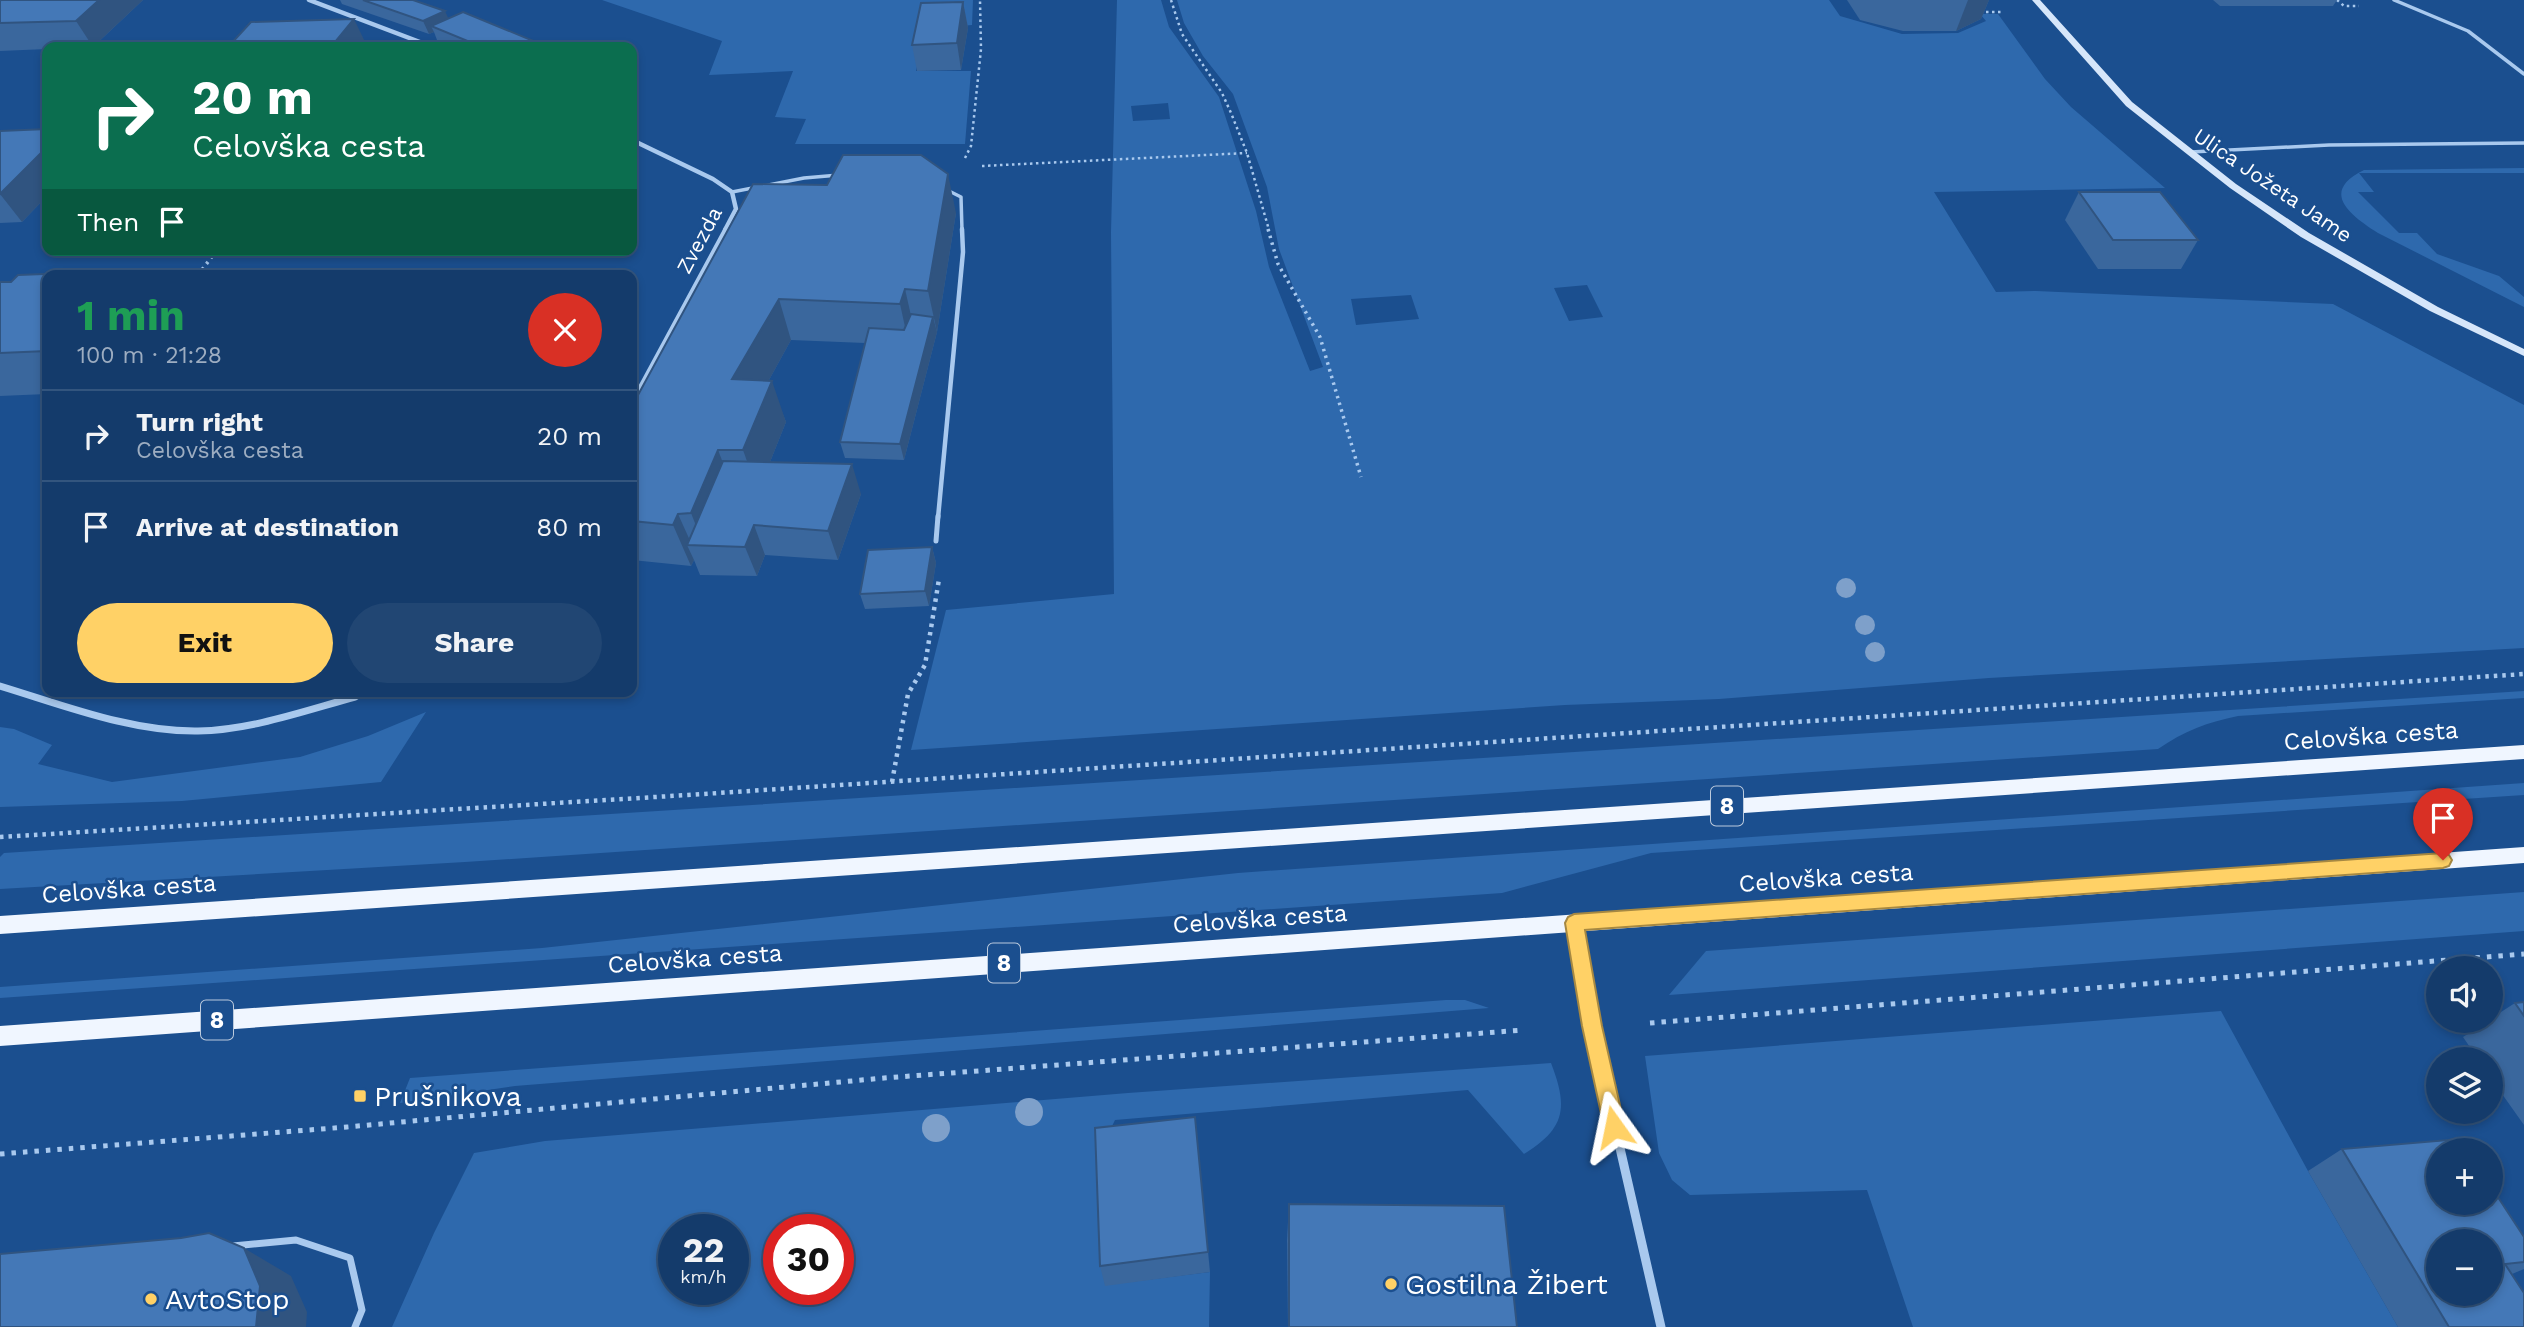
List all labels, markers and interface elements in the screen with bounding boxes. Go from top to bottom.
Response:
text: 20 m [192,68,313,126]
icon: right [77,70,168,161]
street label: Ulica Jožeta Jame [2189,123,2357,247]
text: Celovška cesta [192,127,425,165]
street label: Zvezda [671,202,727,278]
icon: arrive [153,203,191,241]
text: Then [77,207,139,237]
text: 1 min [77,291,185,340]
button: close [528,293,602,367]
text: 100 m · 21:28 [77,342,222,369]
text: Turn right [136,407,263,437]
icon: right [77,417,115,455]
text: 20 m [537,421,602,451]
text: Celovška cesta [136,437,304,464]
icon: arrive [77,508,115,546]
text: Arrive at destination [136,512,399,542]
text: 80 m [536,512,602,542]
button: Exit [77,603,333,683]
button: Share [347,603,602,683]
street label: Celovška cesta [2283,716,2459,756]
road number: 8 [1711,786,1743,826]
pin [2413,788,2473,860]
icon: arrive [2424,799,2462,837]
street label: Celovška cesta [1738,858,1914,898]
street label: Celovška cesta [41,869,217,909]
street label: Celovška cesta [1172,899,1348,939]
street label: Celovška cesta [607,939,783,979]
road number: 8 [988,944,1020,982]
map controls [2426,956,2503,1306]
button: sound [2426,956,2503,1033]
road number: 8 [201,1001,233,1040]
button: layers [2426,1047,2503,1124]
place label: Prušnikova [374,1080,522,1113]
marker: Prušnikova [352,1088,368,1104]
position arrow [1577,1090,1651,1164]
button: + [2426,1138,2503,1215]
speed limit sign: 30 [763,1214,854,1305]
text: 22 [683,1229,724,1271]
button: − [2426,1229,2503,1306]
text: km/h [680,1266,727,1287]
place label: Gostilna Žibert [1405,1268,1608,1301]
marker: Gostilna Žibert [1383,1276,1399,1292]
place label: AvtoStop [165,1283,290,1316]
marker: AvtoStop [143,1291,159,1307]

